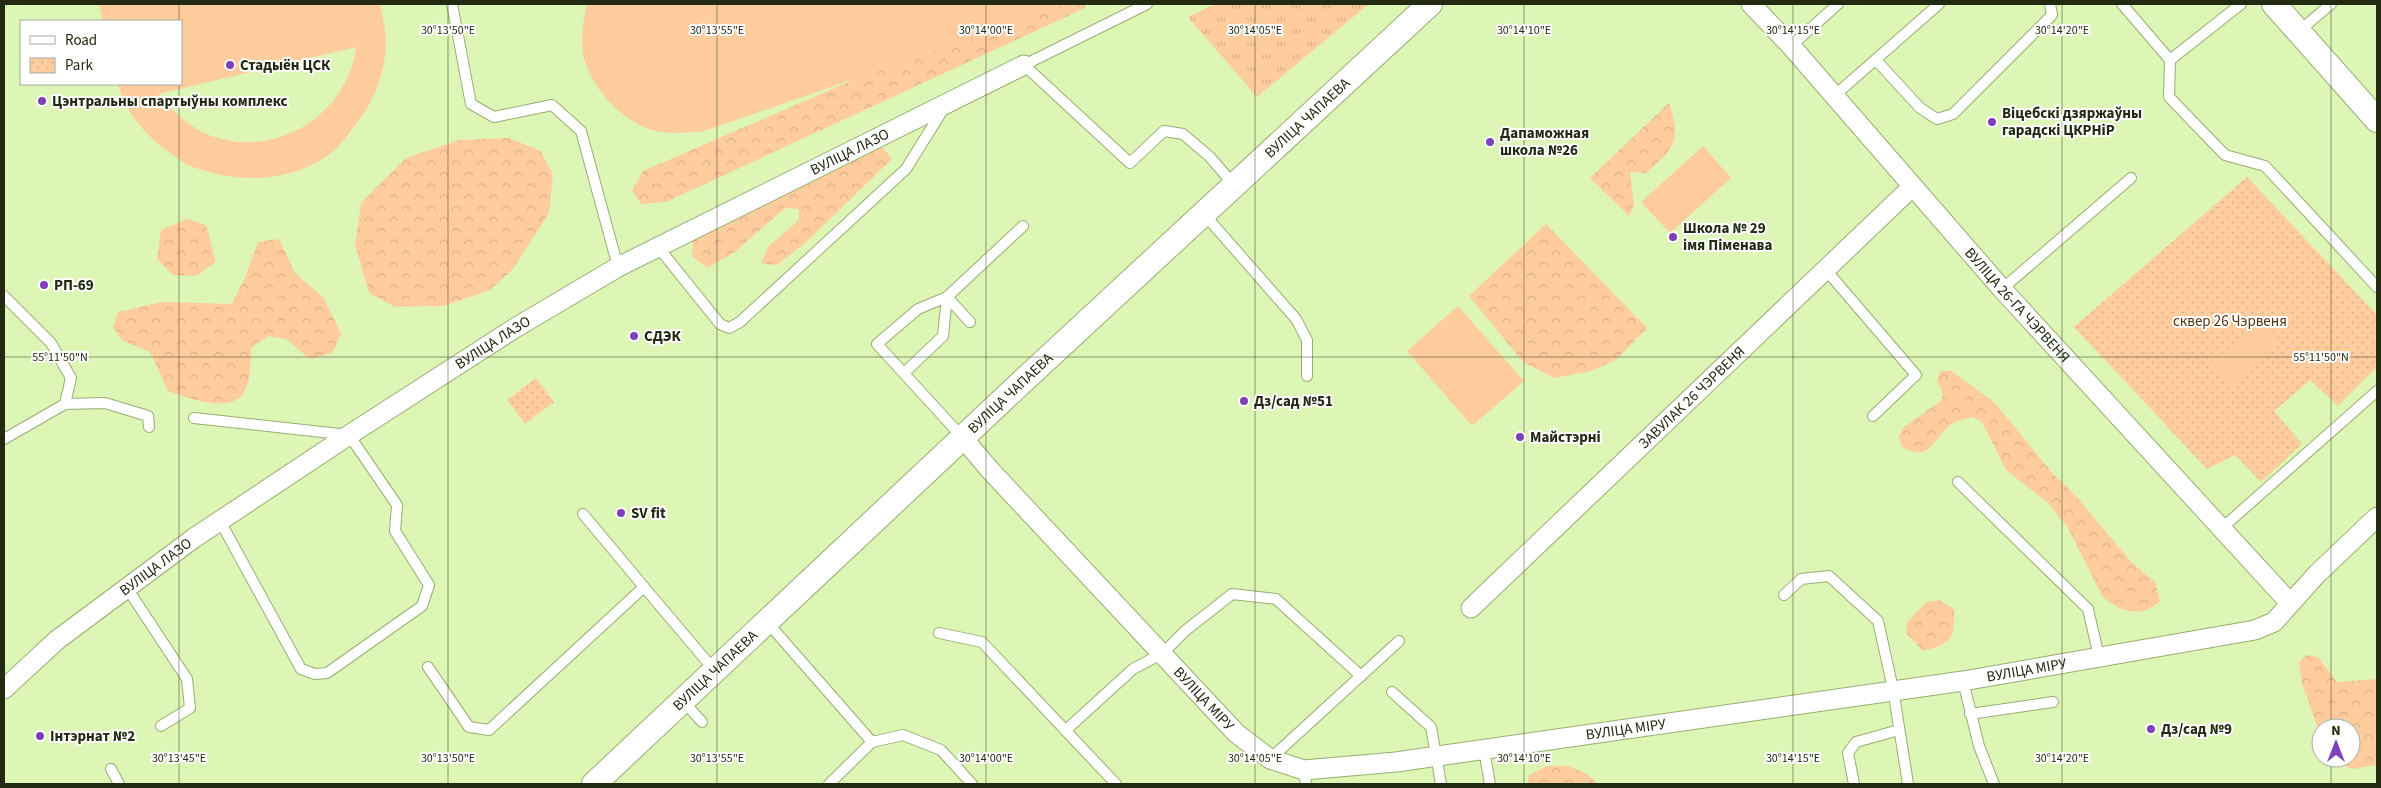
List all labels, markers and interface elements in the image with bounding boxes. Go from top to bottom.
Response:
legend [20,20,182,85]
text: 30°13'50"E [421,22,475,39]
text: 30°13'55"E [690,22,744,39]
text: 30°14'00"E [959,22,1013,39]
text: 30°14'05"E [1228,22,1282,39]
text: 30°14'10"E [1497,22,1551,39]
text: 30°14'15"E [1766,22,1820,39]
text: 30°14'20"E [2035,22,2089,39]
text: Road [65,30,97,51]
text: Park [65,55,94,76]
place label: Стадыён ЦСК [240,55,331,76]
marker: Стадыён ЦСК [224,59,236,71]
street label: ВУЛІЦА ЧАПАЕВА [1260,73,1356,163]
place label: Цэнтральны спартыўны комплекс [52,91,288,112]
marker: Цэнтральны спартыўны комплекс [36,95,48,107]
place label: Віцебскі дзяржаўны гарадскі ЦКРНіР [2002,103,2142,141]
marker: Віцебскі дзяржаўны гарадскі ЦКРНіР [1986,116,1998,128]
place label: Дапаможная школа №26 [1500,123,1589,161]
street label: ВУЛІЦА ЛАЗО [807,124,893,181]
marker: Дапаможная школа №26 [1484,136,1496,148]
place label: Школа № 29 імя Піменава [1683,218,1773,256]
marker: Школа № 29 імя Піменава [1667,231,1679,243]
street label: ВУЛІЦА 26-ГА ЧЭРВЕНЯ [1960,243,2075,368]
place label: РП-69 [54,275,94,296]
marker: РП-69 [38,279,50,291]
street label: ВУЛІЦА ЛАЗО [451,311,535,375]
park label: сквер 26 Чэрвеня [2173,311,2287,332]
place label: СДЭК [644,326,682,347]
marker: СДЭК [628,330,640,342]
street label: ЗАВУЛАК 26 ЧЭРВЕНЯ [1634,342,1750,454]
street label: ВУЛІЦА ЧАПАЕВА [963,348,1058,439]
text: 55°11'50"N [32,349,88,366]
text: 55°11'50"N [2293,349,2349,366]
place label: Дз/сад №51 [1254,391,1333,412]
marker: Дз/сад №51 [1238,395,1250,407]
place label: Майстэрні [1530,427,1601,448]
marker: Майстэрні [1514,431,1526,443]
place label: SV fit [631,503,666,524]
marker: SV fit [615,507,627,519]
street label: ВУЛІЦА ЛАЗО [115,533,196,601]
street label: ВУЛІЦА ЧАПАЕВА [668,625,763,716]
street label: ВУЛІЦА МІРУ [1985,653,2068,688]
street label: ВУЛІЦА МІРУ [1168,662,1239,736]
street label: ВУЛІЦА МІРУ [1584,714,1668,746]
north arrow [2311,718,2361,768]
place label: Дз/сад №9 [2161,719,2232,740]
text: N [2331,721,2341,741]
marker: Дз/сад №9 [2145,723,2157,735]
place label: Інтэрнат №2 [50,726,135,747]
marker: Інтэрнат №2 [34,730,46,742]
text: 30°13'45"E [152,750,206,767]
text: 30°13'50"E [421,750,475,767]
text: 30°13'55"E [690,750,744,767]
text: 30°14'00"E [959,750,1013,767]
text: 30°14'05"E [1228,750,1282,767]
text: 30°14'10"E [1497,750,1551,767]
text: 30°14'15"E [1766,750,1820,767]
text: 30°14'20"E [2035,750,2089,767]

